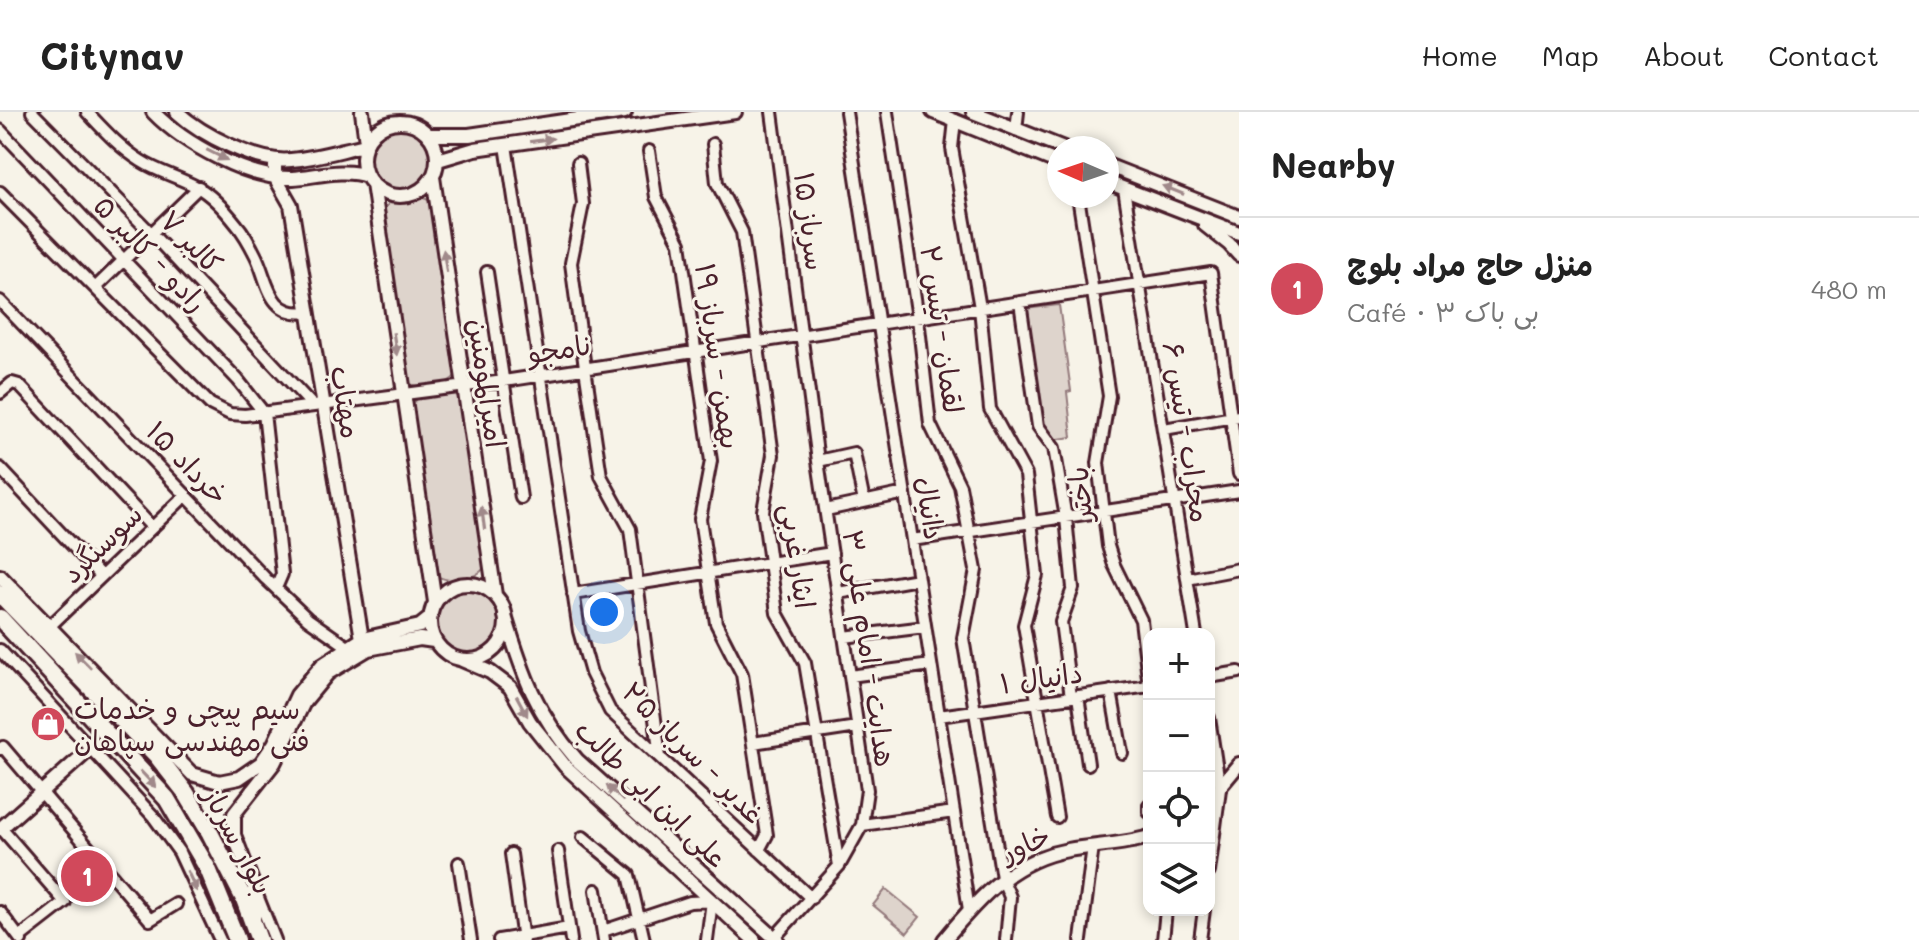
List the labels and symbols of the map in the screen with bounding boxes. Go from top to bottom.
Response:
one-way arrow [530,133,555,146]
north arrow [1047,136,1119,208]
one-way arrow [206,148,229,162]
street label: سرباز ۱۵ [786,170,835,272]
one-way arrow [1161,184,1185,197]
street label: رادو - کالبر ۵ [86,187,215,319]
street label: کالبر ۷ [152,202,231,281]
street label: لقمان - تیس ۲ [913,243,973,415]
one-way arrow [439,248,451,273]
street label: بهمن - سرباز ۱۹ [687,261,750,451]
street label: امیرالمومنین [460,316,515,450]
street label: نامجو [523,325,593,371]
one-way arrow [389,332,402,357]
street label: محراب - تیس ۶ [1155,339,1220,525]
street label: مهتاب [323,363,371,441]
street label: ۱۵ خرداد [139,413,237,511]
street label: باختر [1059,465,1100,525]
street label: دانیال [908,474,954,542]
street label: سوسنگرد [53,496,149,590]
street label: ایثار غربی [773,501,824,611]
one-way arrow [476,505,489,530]
street label: هدایت - امام علی ۳ [831,527,904,770]
your location [584,592,624,632]
one-way arrow [74,651,92,670]
street label: دانیال ۱ [997,653,1085,701]
street label: غدیر - سرباز ۲۵ [615,673,773,831]
place label: سیم پیچی و خدمات فنی مهندسی سپاهان [74,690,310,760]
one-way arrow [515,695,528,718]
shop icon: سیم پیچی و خدمات فنی مهندسی سپاهان [29,705,67,743]
street label: علی ابن ابی طالب [568,711,736,875]
one-way arrow [138,769,156,788]
street label: بلوار سرباز [194,778,282,900]
one-way arrow [606,785,625,803]
street label: خاور [993,816,1055,870]
pin: 1 [61,846,113,906]
one-way arrow [185,869,199,893]

